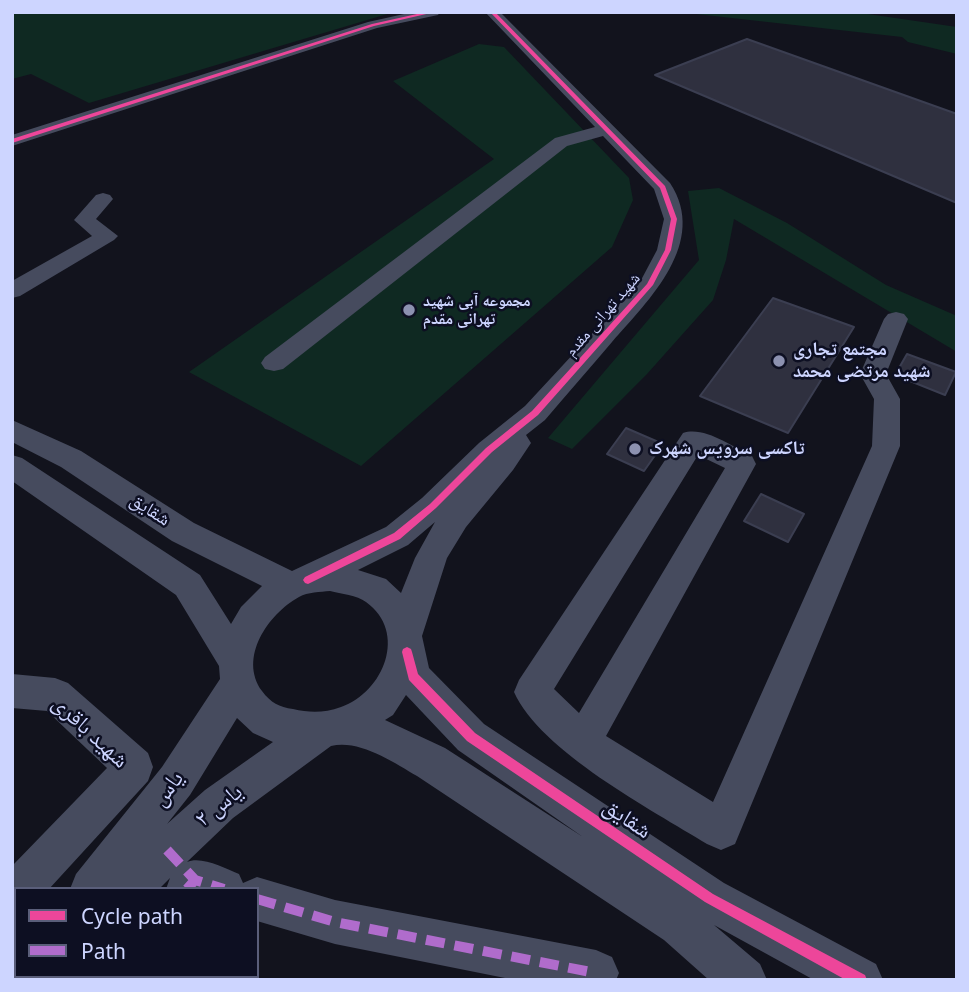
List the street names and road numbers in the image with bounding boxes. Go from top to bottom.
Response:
street label: شهید تهرانی مقدم [561,269,645,361]
street label: شقایق [126,489,174,531]
street label: شهید باقری [46,690,134,774]
street label: یاس [146,766,190,812]
street label: یاس ۲ [190,778,248,834]
street label: شقایق [598,793,656,845]

